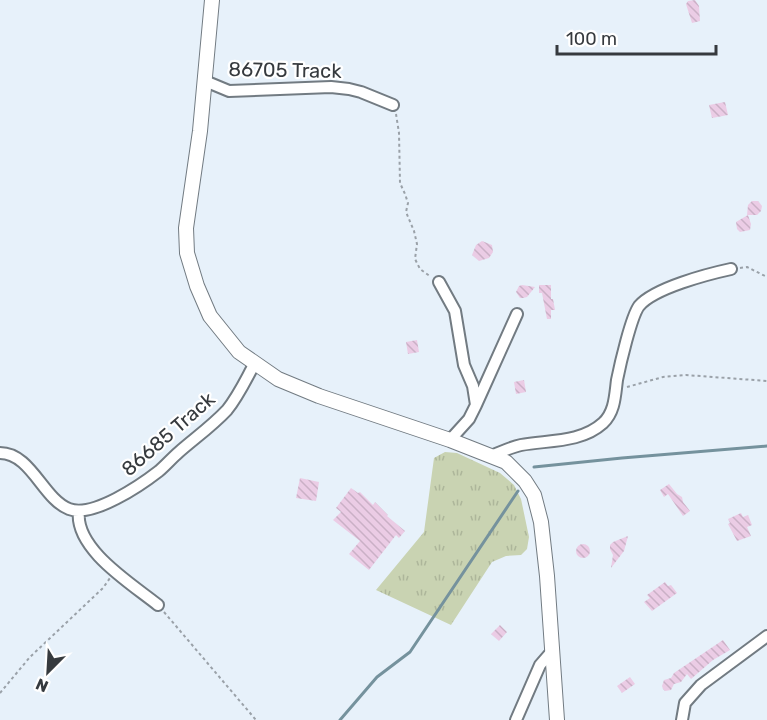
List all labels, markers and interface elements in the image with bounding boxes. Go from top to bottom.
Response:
scale bar [557,18,716,56]
text: 100 m [566,28,617,50]
street label: 86705 Track [228,57,342,83]
street label: 86685 Track [116,387,220,481]
north arrow [18,642,78,702]
text: N [33,674,51,696]

